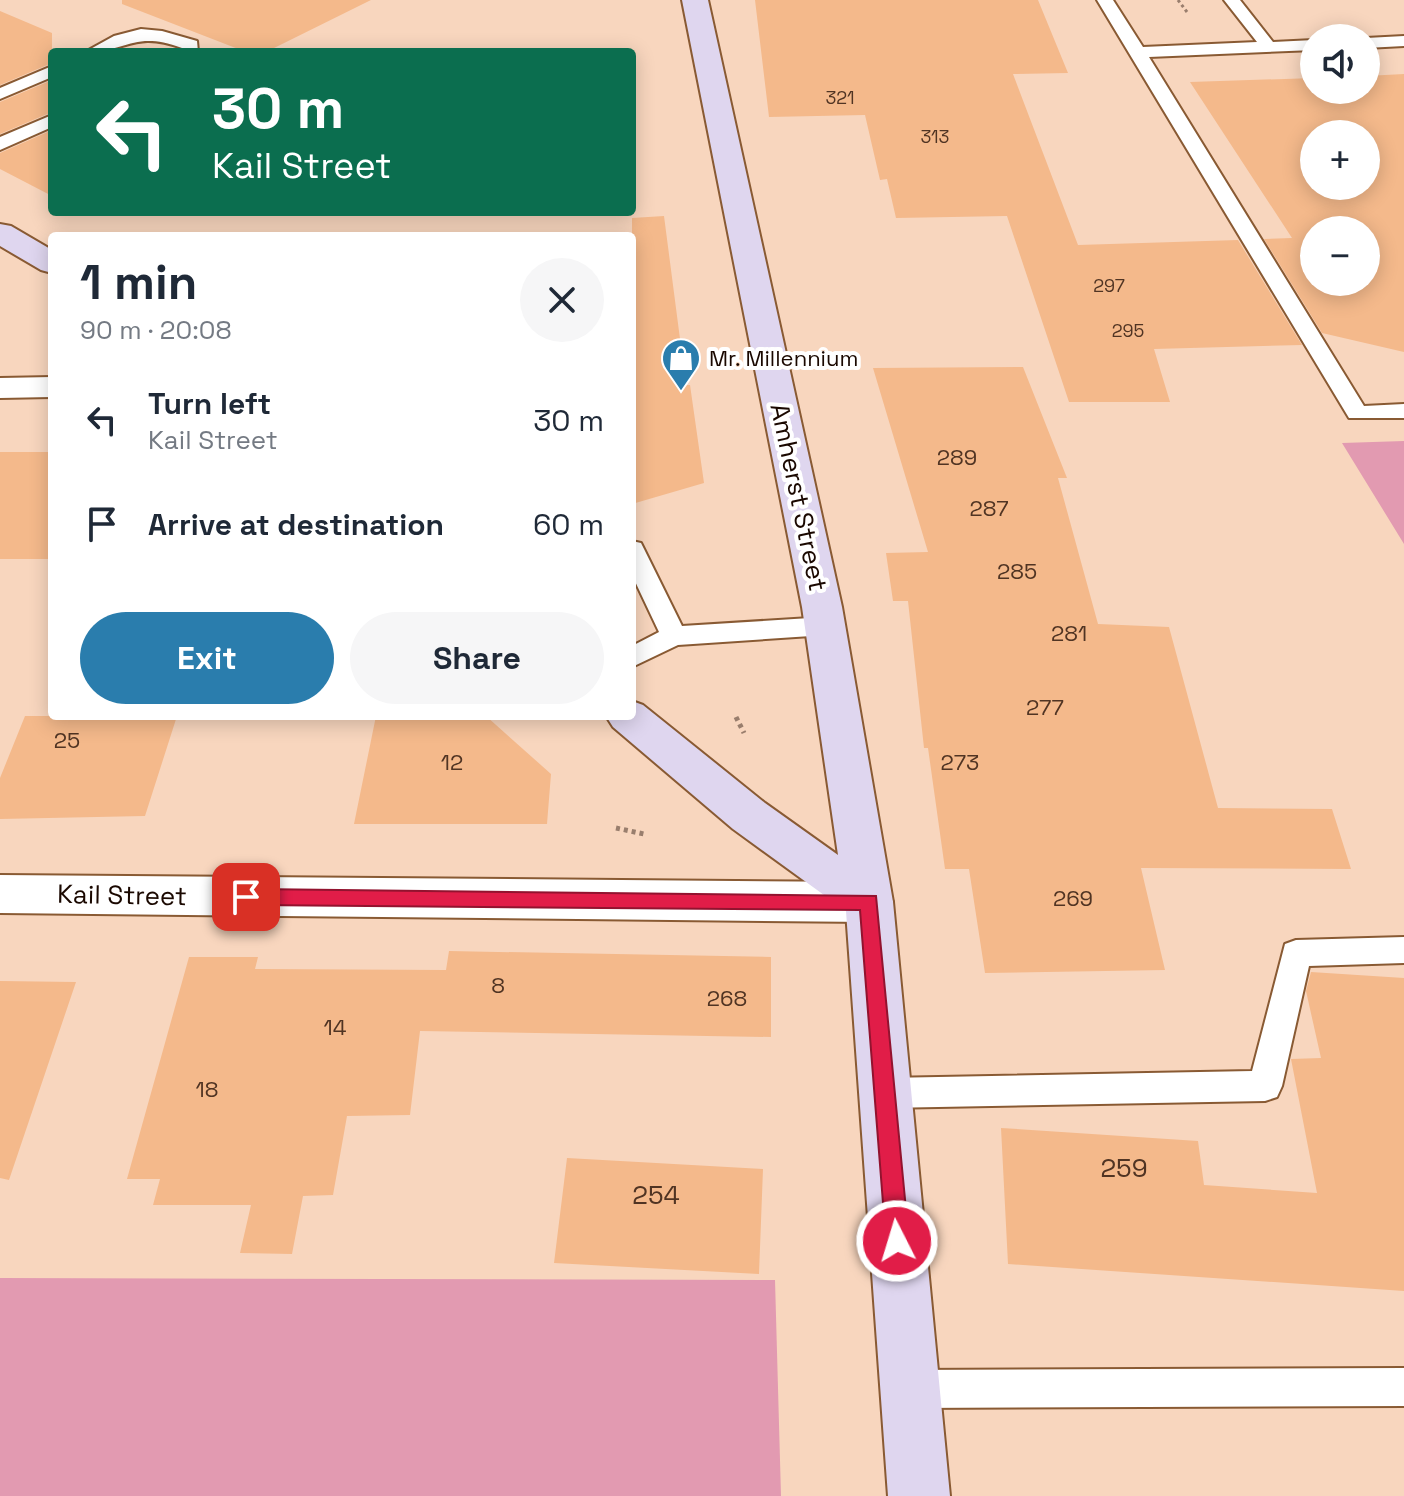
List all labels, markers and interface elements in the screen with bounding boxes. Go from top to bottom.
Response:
map controls [1300,24,1380,296]
button: sound [1300,24,1380,104]
text: 30 m [212,73,344,144]
icon: left [80,80,184,184]
house number: 321 [825,86,855,109]
button: + [1300,120,1380,200]
house number: 313 [920,125,950,148]
text: Kail Street [212,143,392,189]
button: − [1300,216,1380,296]
text: 1 min [80,252,197,313]
button: close [520,258,604,342]
house number: 297 [1093,274,1125,297]
text: 90 m · 20:08 [80,313,232,347]
house number: 295 [1112,319,1144,342]
shop icon: Mr. Millennium [660,337,702,392]
place label: Mr. Millennium [709,344,858,372]
text: Turn left [148,384,271,423]
icon: left [80,398,124,442]
street label: Amherst Street [763,400,835,594]
text: 30 m [533,401,604,440]
text: Kail Street [148,423,278,457]
house number: 289 [937,443,977,471]
house number: 287 [969,494,1009,522]
icon: arrive [80,502,124,546]
text: Arrive at destination [148,505,444,544]
text: 60 m [533,505,604,544]
house number: 285 [997,557,1037,585]
button: Exit [80,612,334,704]
button: Share [350,612,604,704]
house number: 281 [1051,619,1087,647]
house number: 277 [1026,693,1064,721]
house number: 25 [54,726,80,754]
house number: 12 [441,748,463,776]
house number: 273 [941,748,979,776]
pin [212,863,280,931]
icon: arrive [224,875,268,919]
street label: Kail Street [57,877,187,913]
house number: 269 [1053,884,1093,912]
house number: 8 [491,971,505,999]
house number: 268 [707,984,747,1012]
house number: 14 [324,1013,347,1041]
house number: 18 [196,1075,218,1103]
house number: 259 [1100,1151,1148,1185]
house number: 254 [632,1178,680,1212]
position arrow [855,1199,939,1283]

